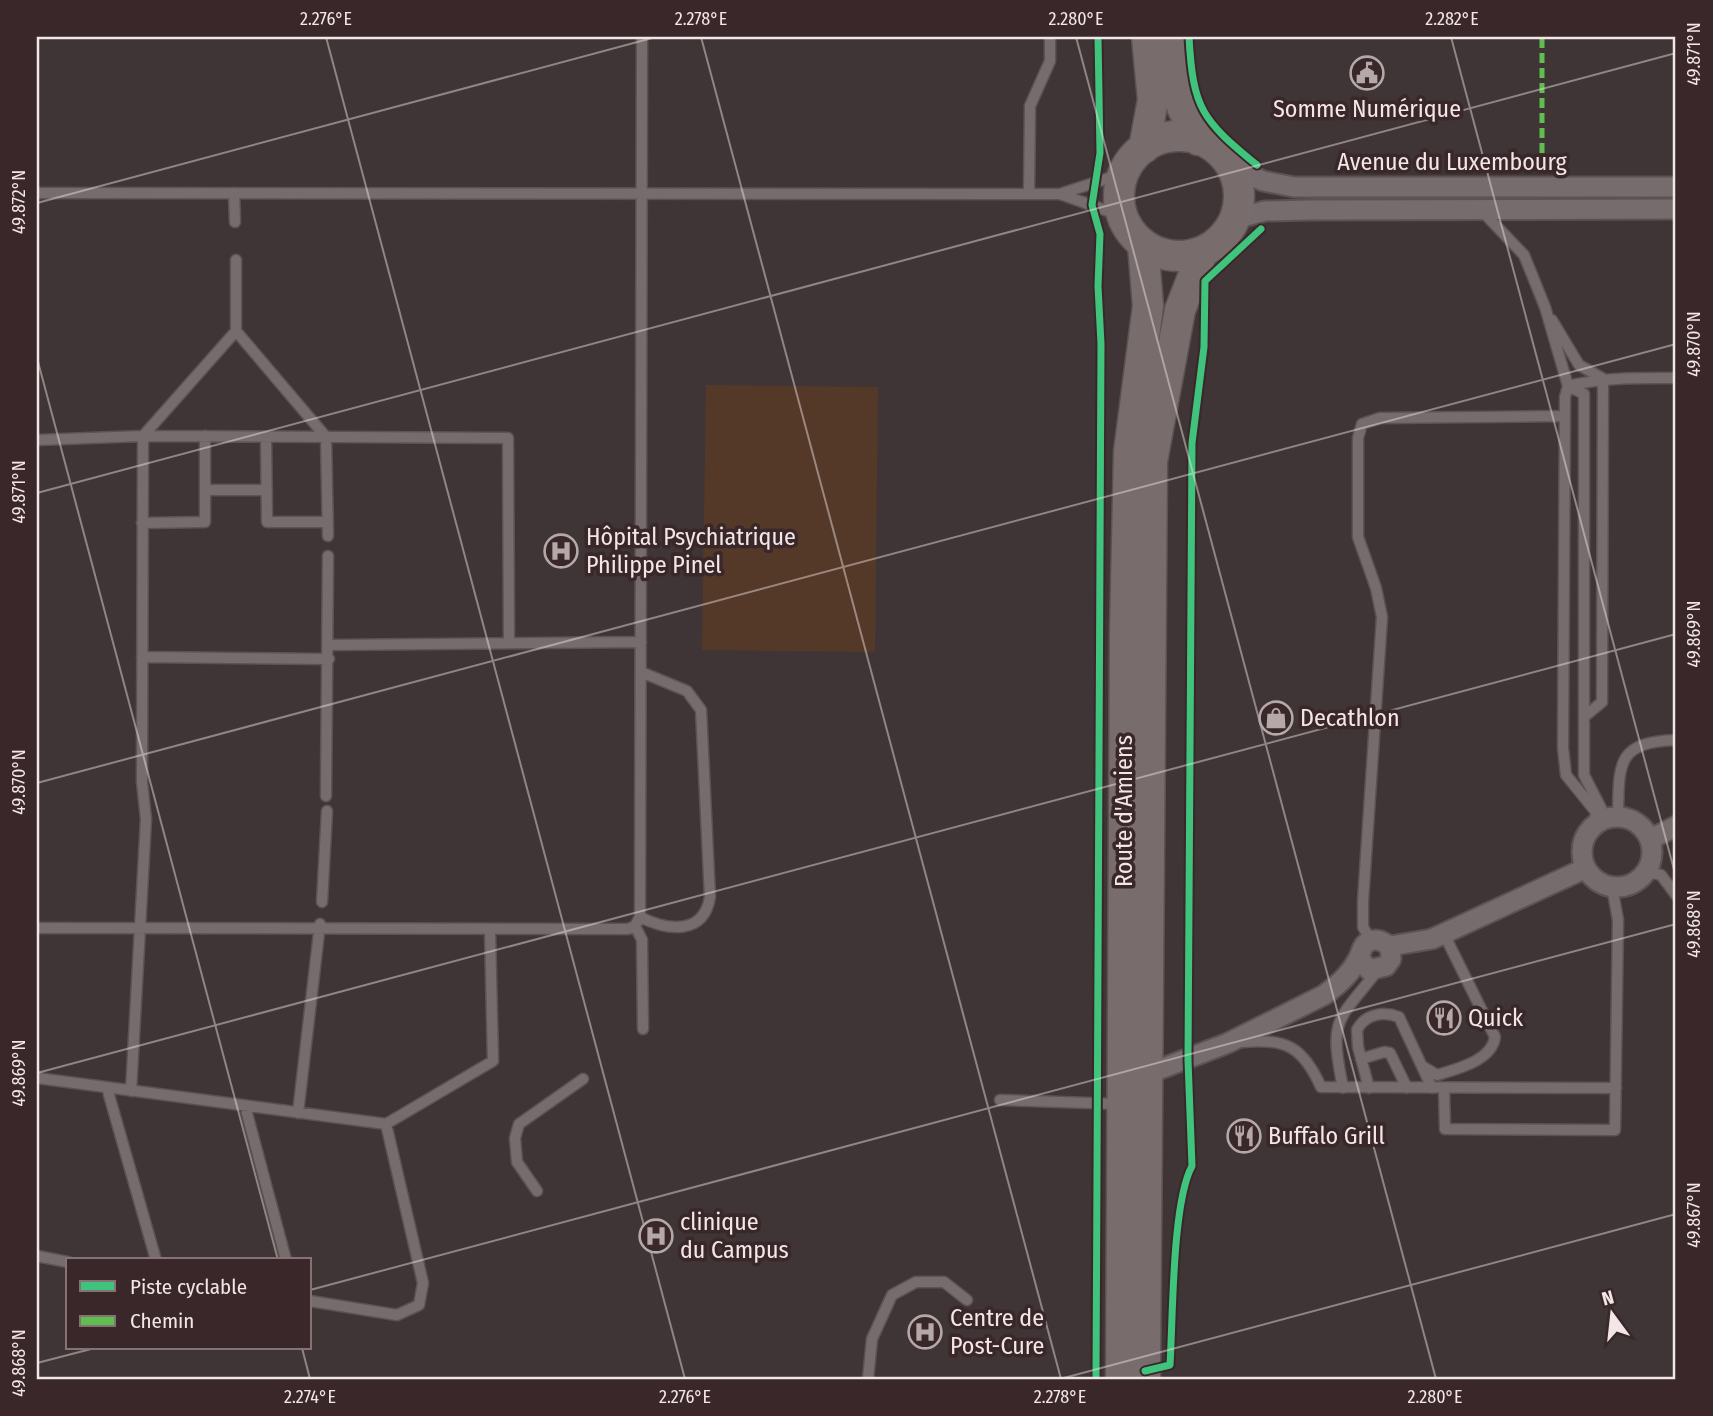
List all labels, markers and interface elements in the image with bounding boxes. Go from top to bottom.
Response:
text: 2.276°E [300,8,352,30]
text: 2.278°E [675,8,727,30]
text: 2.280°E [1049,8,1103,30]
text: 2.282°E [1425,8,1479,30]
text: 49.871°N [1683,22,1705,86]
public building icon: Somme Numérique [1348,54,1386,92]
place label: Somme Numérique [1273,95,1461,123]
street label: Avenue du Luxembourg [1337,148,1567,176]
text: 49.872°N [8,170,30,234]
text: 49.870°N [1683,311,1705,377]
text: 49.871°N [8,460,30,524]
place label: Hôpital Psychiatrique Philippe Pinel [586,523,796,579]
hospital icon: Hôpital Psychiatrique Philippe Pinel [542,532,580,570]
text: 49.869°N [1683,601,1705,667]
shop icon: Decathlon [1257,699,1295,737]
place label: Decathlon [1300,704,1400,732]
street label: Route d'Amiens [1110,735,1138,887]
text: 49.870°N [8,749,30,815]
text: 49.868°N [1683,890,1705,958]
restaurant icon: Quick [1425,999,1463,1037]
place label: Quick [1468,1004,1524,1032]
text: 49.869°N [8,1040,30,1106]
restaurant icon: Buffalo Grill [1225,1117,1263,1155]
place label: Buffalo Grill [1268,1122,1385,1150]
text: 49.867°N [1683,1182,1705,1248]
place label: clinique du Campus [680,1208,789,1264]
hospital icon: clinique du Campus [637,1217,675,1255]
legend [66,1258,312,1350]
text: Piste cyclable [130,1274,247,1300]
north arrow [1576,1280,1646,1350]
text: N [1599,1285,1616,1311]
place label: Centre de Post-Cure [950,1304,1044,1360]
text: Chemin [130,1308,194,1334]
hospital icon: Centre de Post-Cure [906,1313,944,1351]
text: 49.868°N [8,1329,30,1397]
text: 2.274°E [284,1386,336,1408]
text: 2.276°E [659,1386,711,1408]
text: 2.278°E [1034,1386,1086,1408]
text: 2.280°E [1408,1386,1462,1408]

